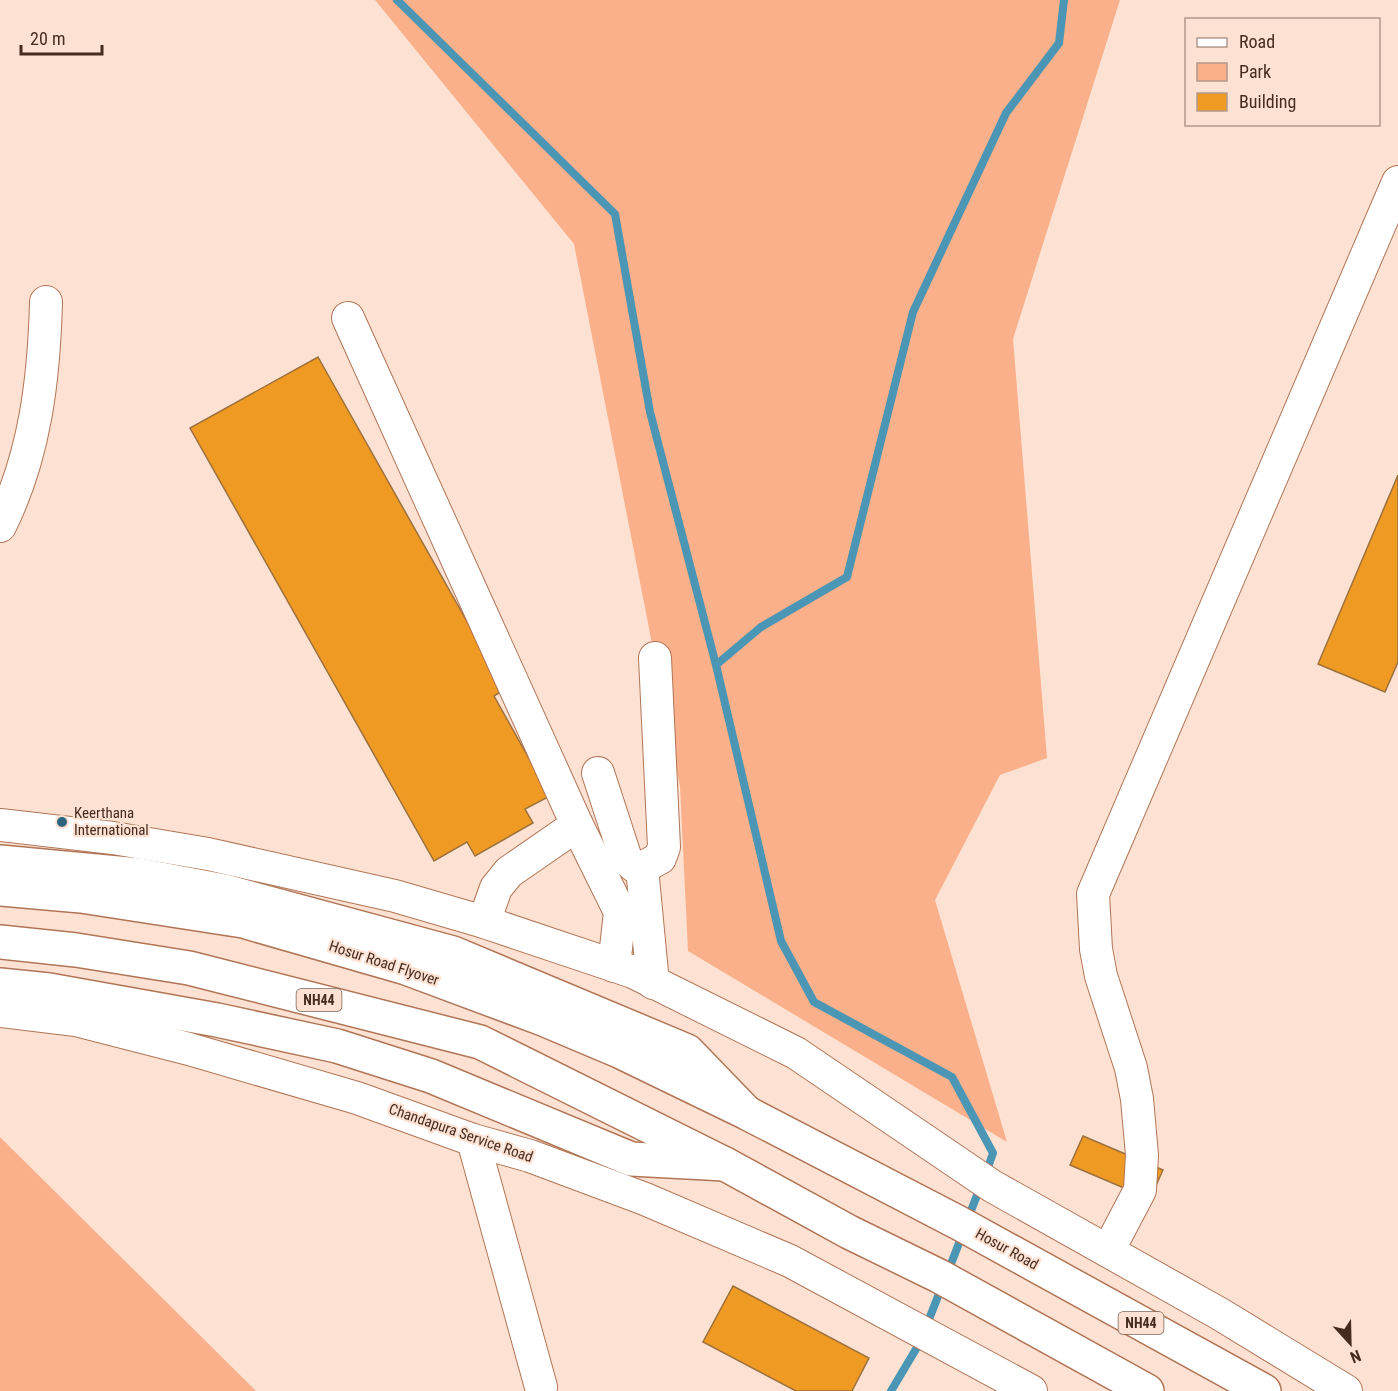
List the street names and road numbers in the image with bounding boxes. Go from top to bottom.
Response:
street label: Hosur Road Flyover [327,937,442,989]
road number: NH44 [296,989,342,1011]
street label: Chandapura Service Road [387,1100,535,1166]
street label: Hosur Road [972,1224,1042,1274]
road number: NH44 [1118,1312,1164,1334]

